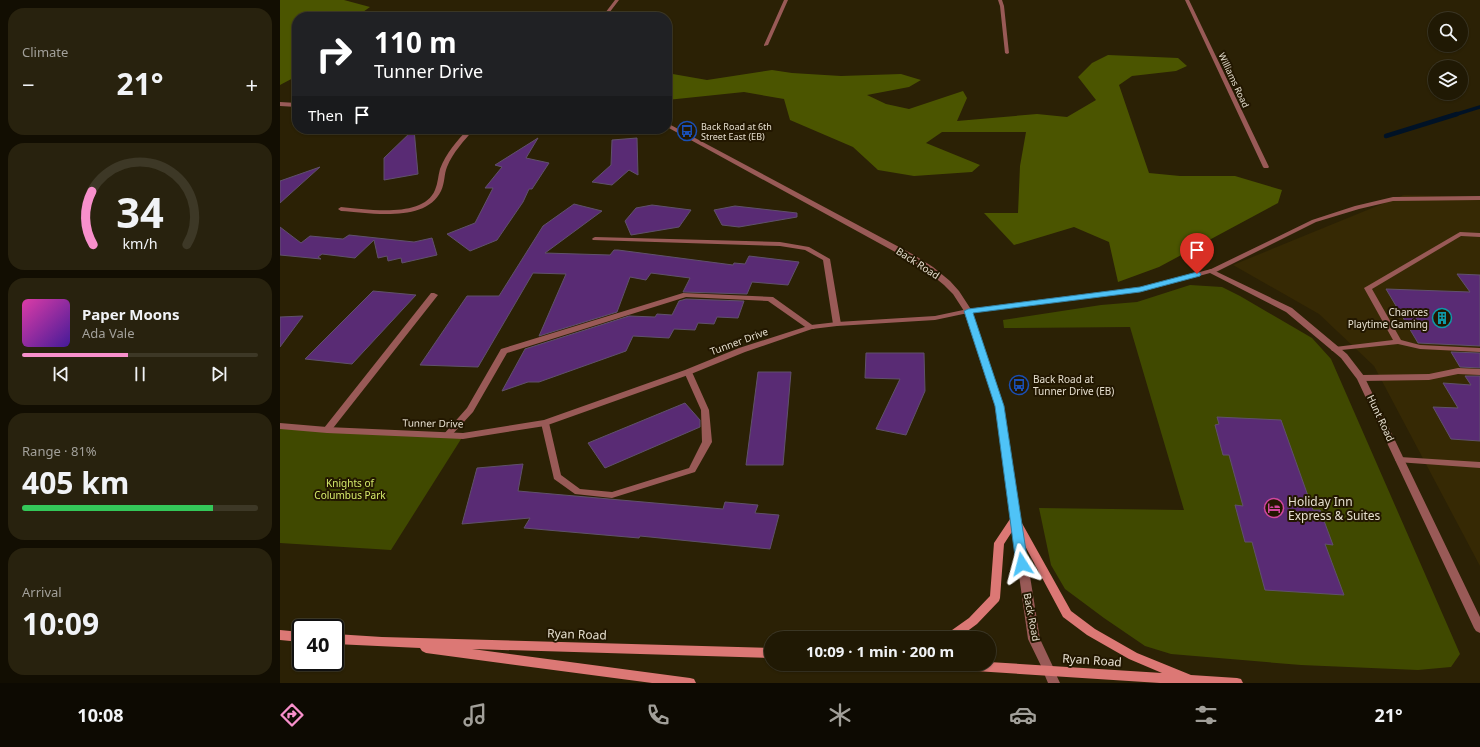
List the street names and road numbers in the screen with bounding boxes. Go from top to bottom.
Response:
street label: Williams Road [1216,50,1252,110]
street label: Back Road [894,244,942,282]
street label: Tunner Drive [708,324,770,358]
street label: Hunt Road [1364,392,1398,444]
street label: Tunner Drive [403,415,464,431]
street label: Back Road [1020,592,1044,642]
street label: Ryan Road [547,624,607,644]
street label: Ryan Road [1062,649,1122,671]

